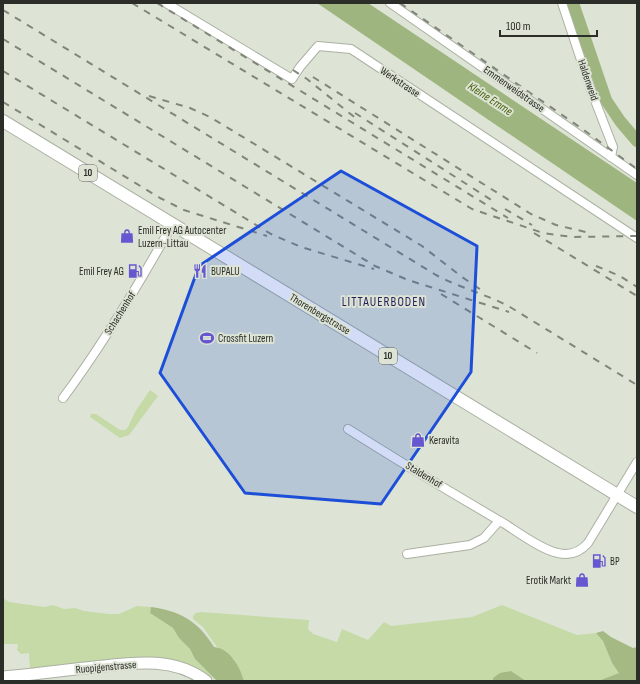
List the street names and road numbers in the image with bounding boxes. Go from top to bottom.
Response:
street label: Haldenweid [575,58,601,103]
street label: Emmenweidstrasse [481,63,547,115]
street label: Werkstrasse [378,64,422,100]
road number: 10 [79,165,97,181]
street label: Schachenhof [102,288,139,337]
street label: Thorenbergstrasse [287,291,353,337]
road number: 10 [379,348,397,364]
street label: Staldenhof [403,459,445,491]
street label: Ruopigenstrasse [75,658,137,676]

